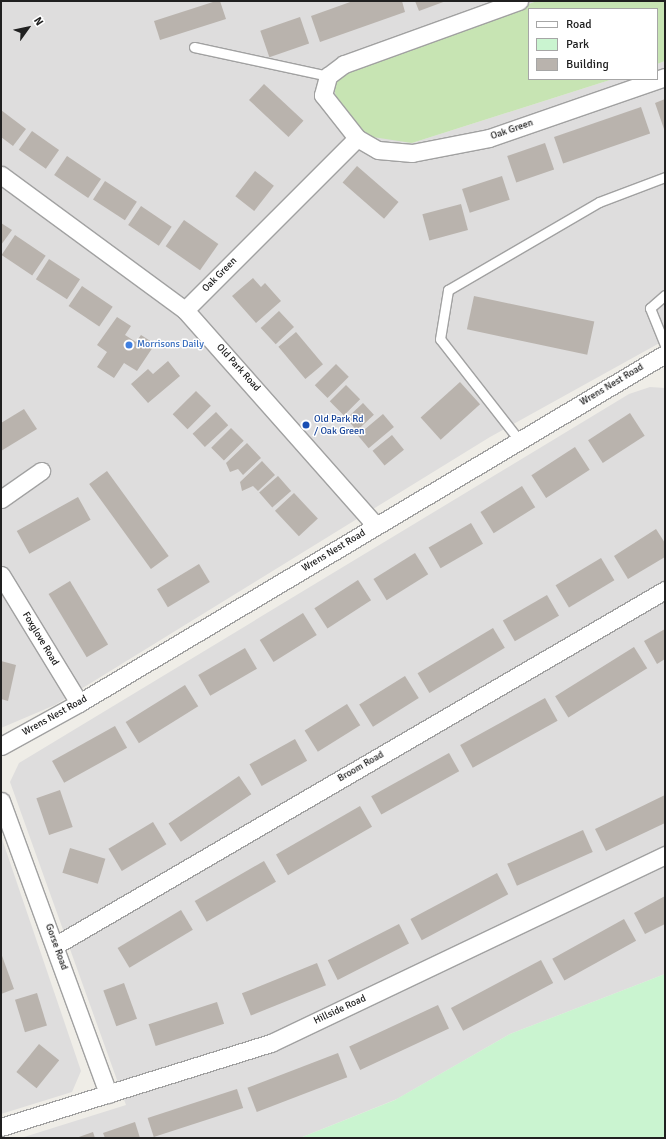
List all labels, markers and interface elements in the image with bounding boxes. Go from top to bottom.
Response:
north arrow [8,8,48,48]
legend [528,8,658,80]
text: N [31,14,46,28]
text: Road [566,17,592,32]
text: Park [566,37,589,52]
text: Building [566,57,609,72]
street label: Oak Green [489,117,535,143]
street label: Oak Green [200,255,240,295]
place label: Morrisons Daily [137,339,204,351]
marker: Morrisons Daily [124,340,134,350]
street label: Old Park Road [214,342,262,394]
street label: Wrens Nest Road [578,361,646,409]
place label: Old Park Rd / Oak Green [314,413,365,436]
marker: Old Park Rd / Oak Green [301,420,311,430]
street label: Wrens Nest Road [300,527,368,575]
street label: Foxglove Road [19,610,61,668]
street label: Wrens Nest Road [21,693,89,739]
street label: Broom Road [336,749,386,785]
street label: Gorse Road [42,922,70,972]
street label: Hillside Road [312,993,368,1027]

